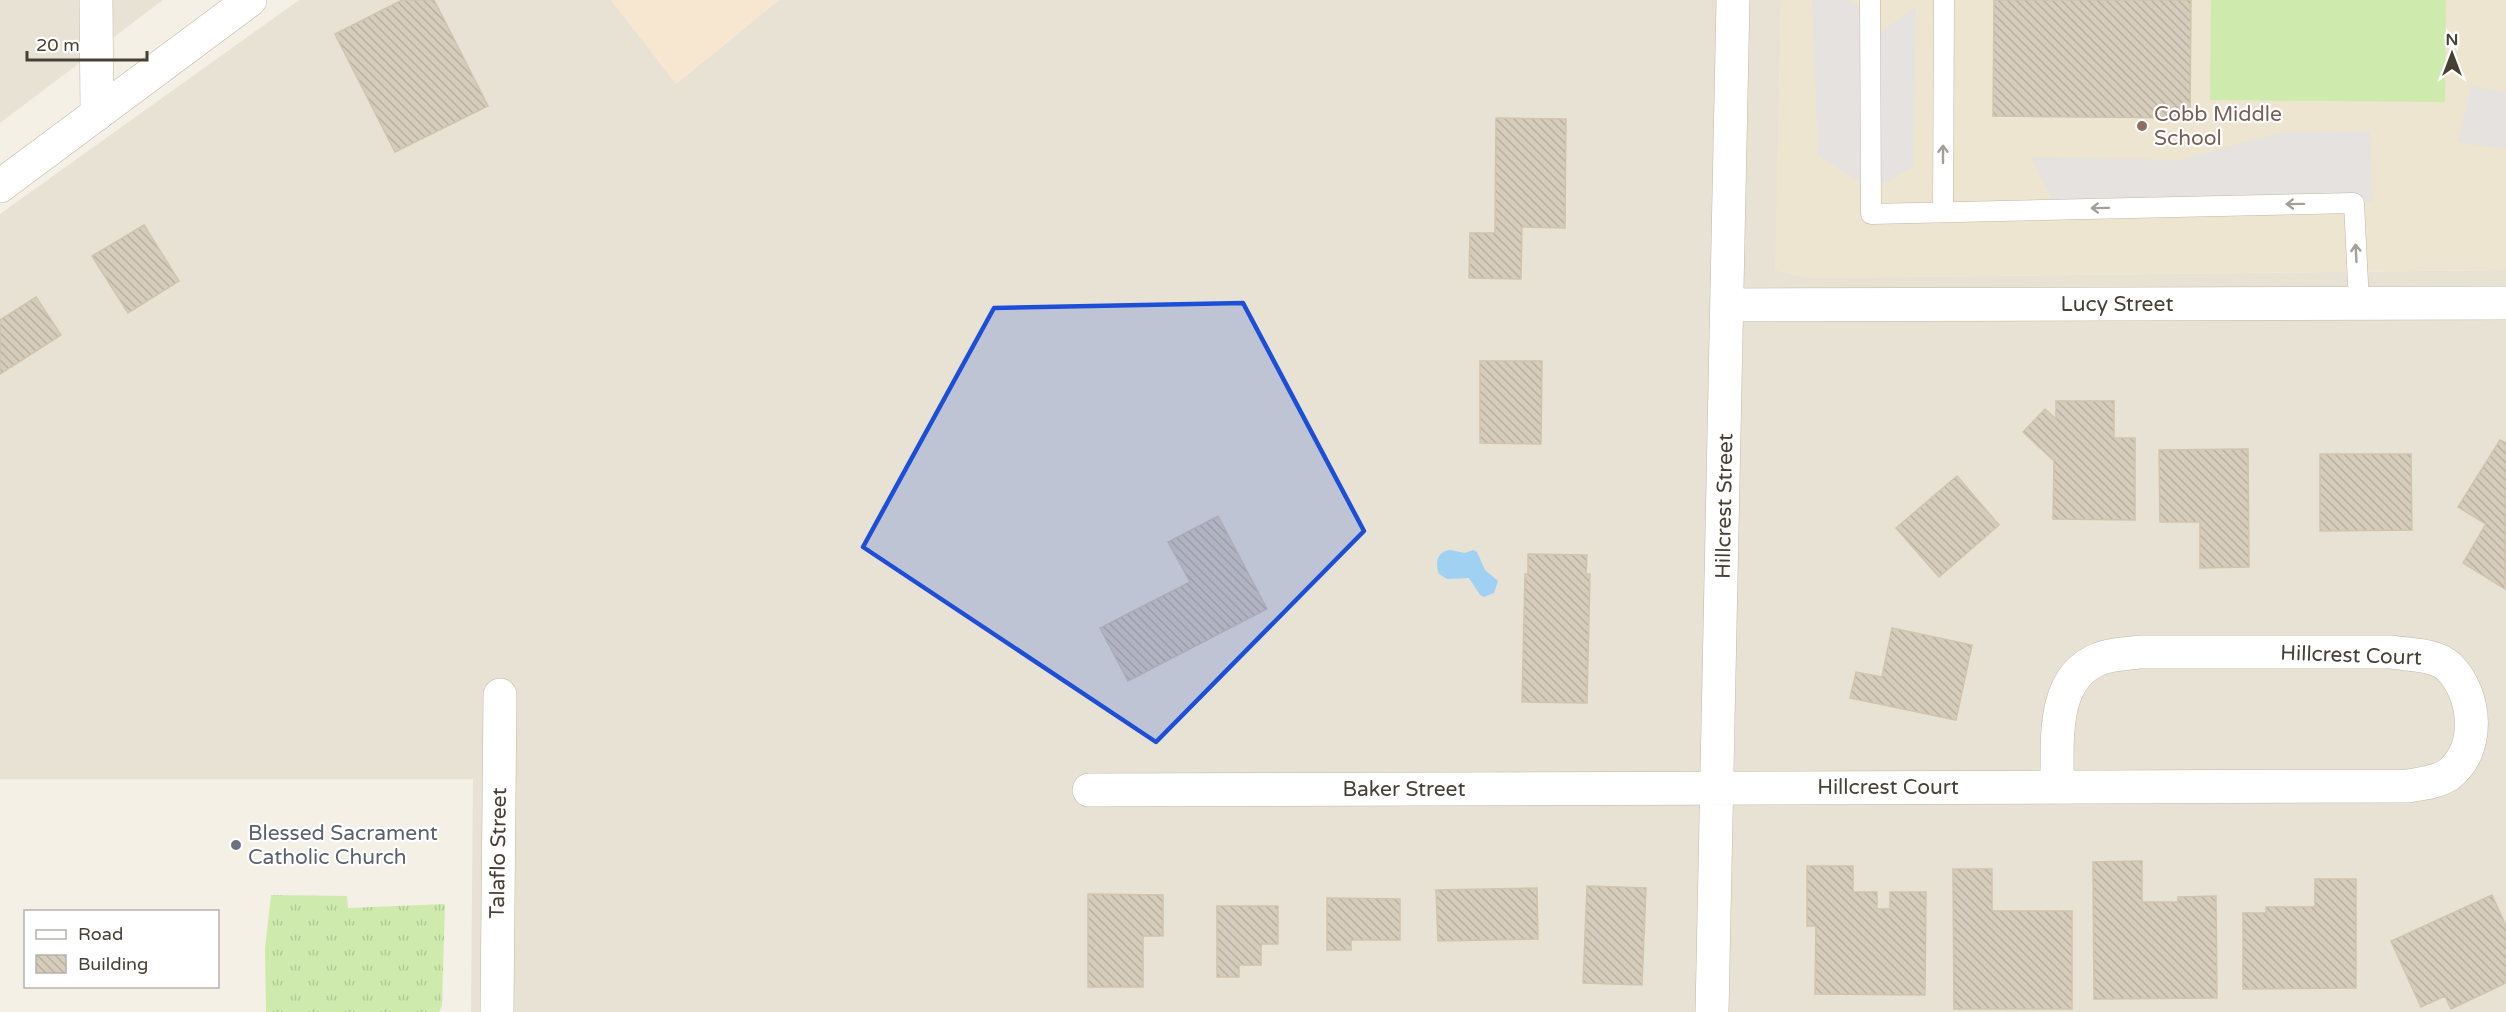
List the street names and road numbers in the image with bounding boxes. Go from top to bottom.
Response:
street label: Lucy Street [2061,292,2173,317]
street label: Hillcrest Street [1711,433,1738,579]
street label: Hillcrest Court [2280,641,2422,670]
street label: Hillcrest Court [1817,775,1959,800]
street label: Baker Street [1342,777,1466,802]
street label: Talaflo Street [485,787,512,919]

